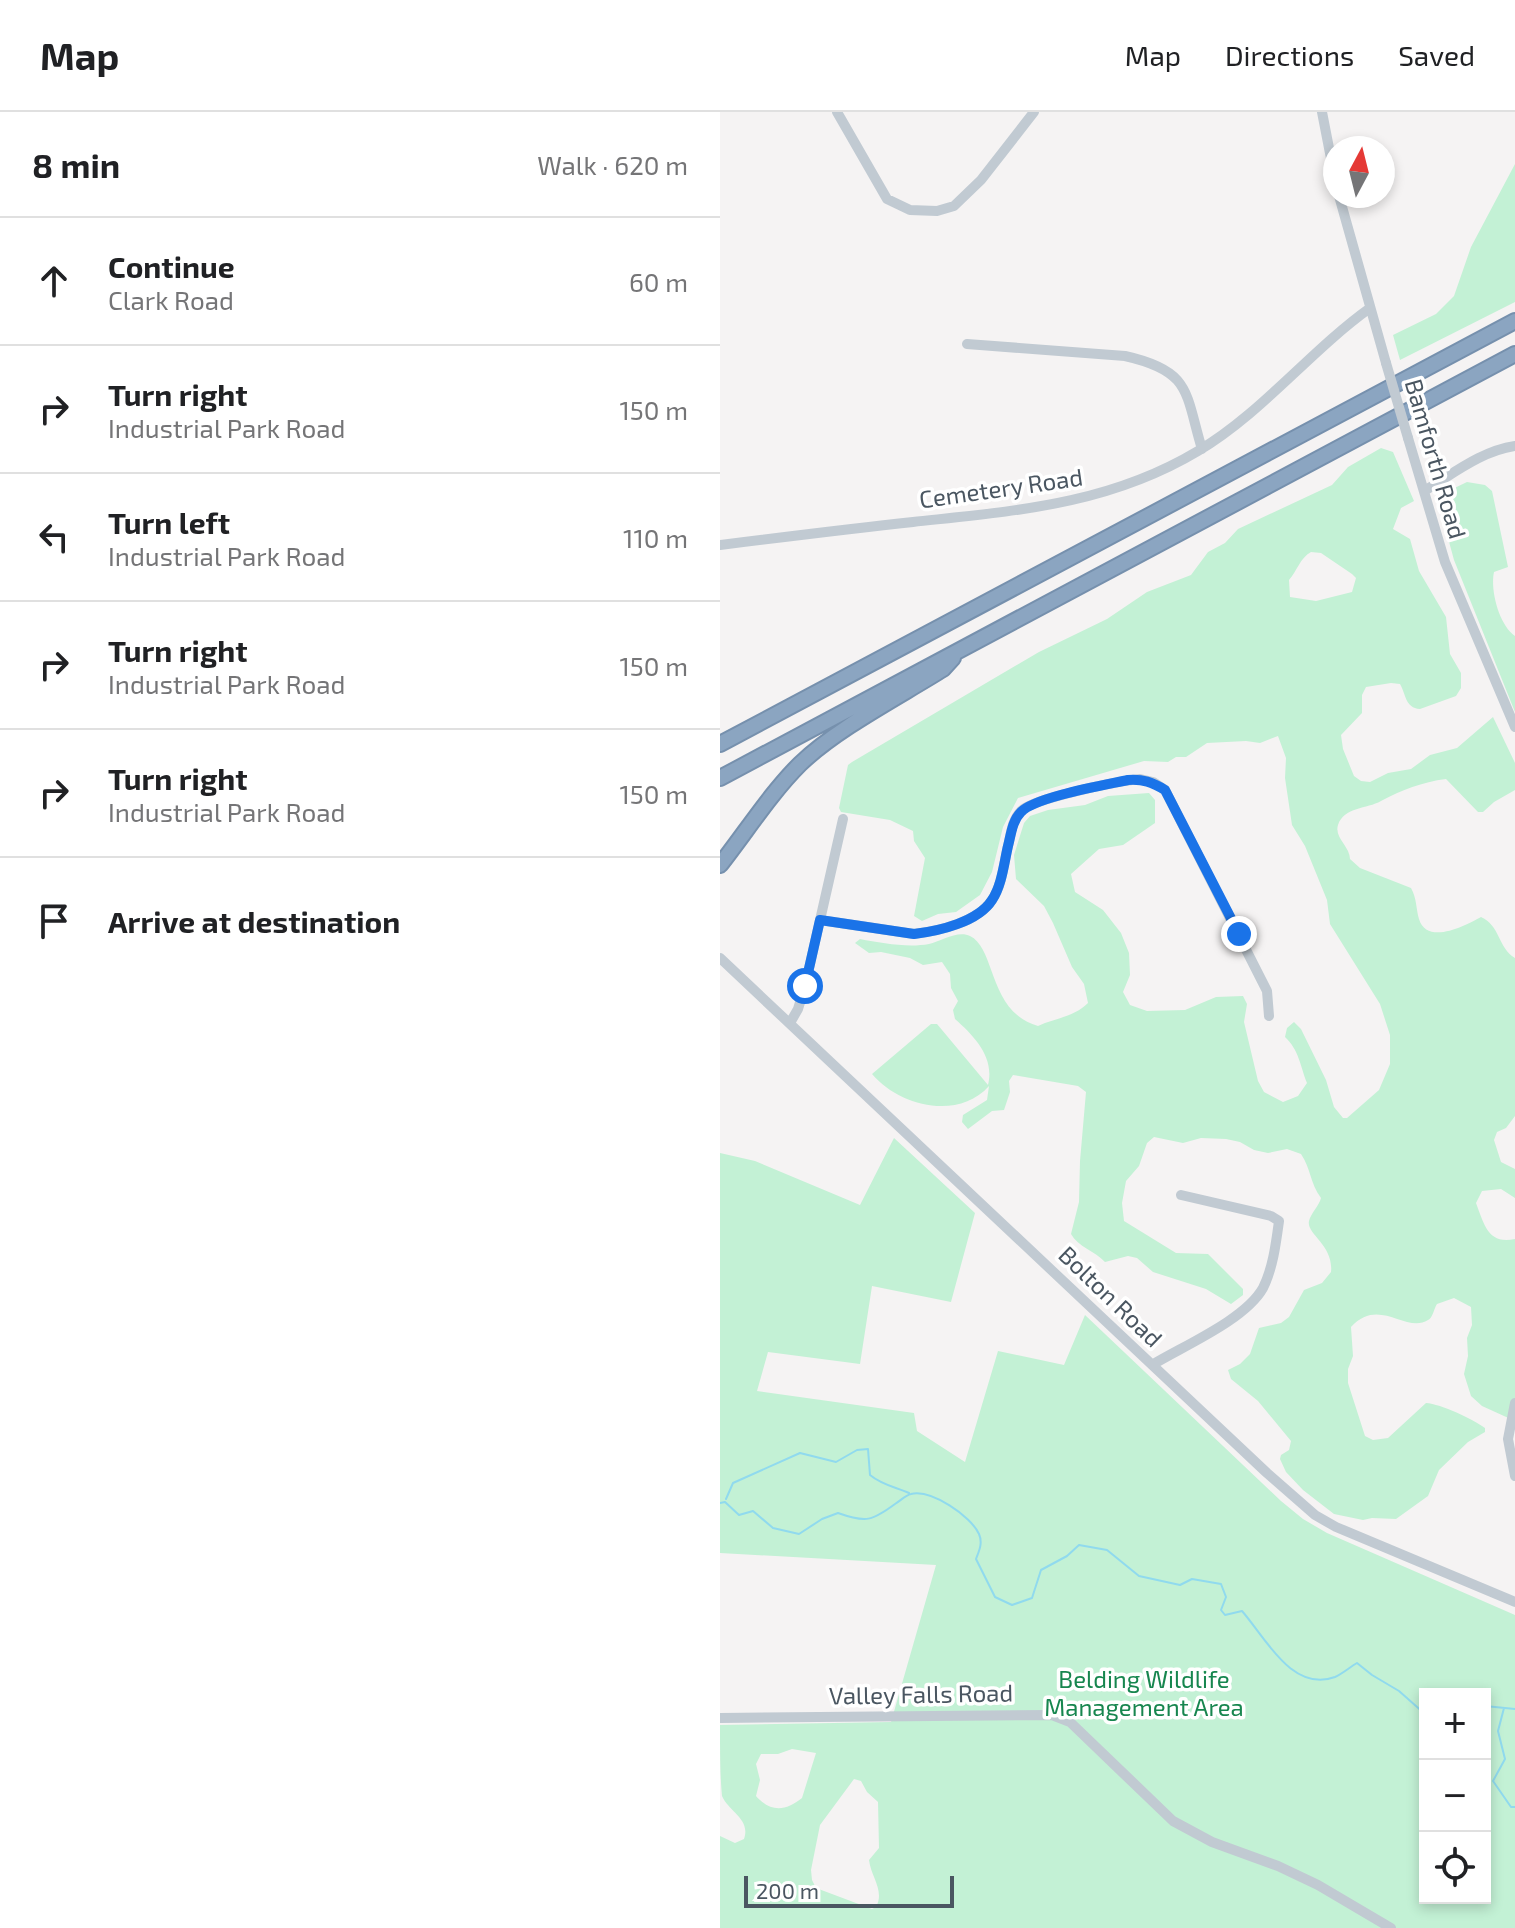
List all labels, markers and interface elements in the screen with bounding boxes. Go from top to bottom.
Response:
text: Map [40,32,119,78]
text: Map [1125,38,1181,72]
text: Directions [1225,38,1354,72]
text: Saved [1398,38,1475,72]
north arrow [1323,136,1395,208]
text: 8 min [32,144,120,185]
text: Walk · 620 m [537,149,688,180]
text: Continue [108,248,235,284]
icon: ahead [32,259,76,303]
text: 60 m [629,266,688,297]
text: Clark Road [108,284,234,315]
street label: Bamforth Road [1400,375,1473,542]
text: Turn right [108,376,248,412]
icon: right [32,387,76,431]
text: 150 m [619,394,688,425]
text: Industrial Park Road [108,412,345,443]
street label: Cemetery Road [917,462,1084,513]
text: Turn left [108,504,230,540]
icon: left [32,515,76,559]
text: 110 m [623,522,688,553]
text: Industrial Park Road [108,540,345,571]
text: Turn right [108,632,248,668]
icon: right [32,643,76,687]
text: 150 m [619,650,688,681]
text: Industrial Park Road [108,668,345,699]
text: Turn right [108,760,248,796]
icon: right [32,771,76,815]
text: 150 m [619,778,688,809]
text: Industrial Park Road [108,796,345,827]
icon: arrive [32,899,76,943]
text: Arrive at destination [108,903,400,939]
route end [1221,916,1257,952]
route start [787,968,823,1004]
street label: Bolton Road [1053,1239,1169,1352]
park label: Belding Wildlife Management Area [1044,1664,1244,1721]
street label: Valley Falls Road [829,1677,1013,1710]
map controls [1419,1688,1491,1904]
button: + [1419,1688,1491,1760]
button: − [1419,1760,1491,1832]
button: locate [1419,1832,1491,1904]
scale bar [744,1872,954,1908]
text: 200 m [756,1877,819,1903]

